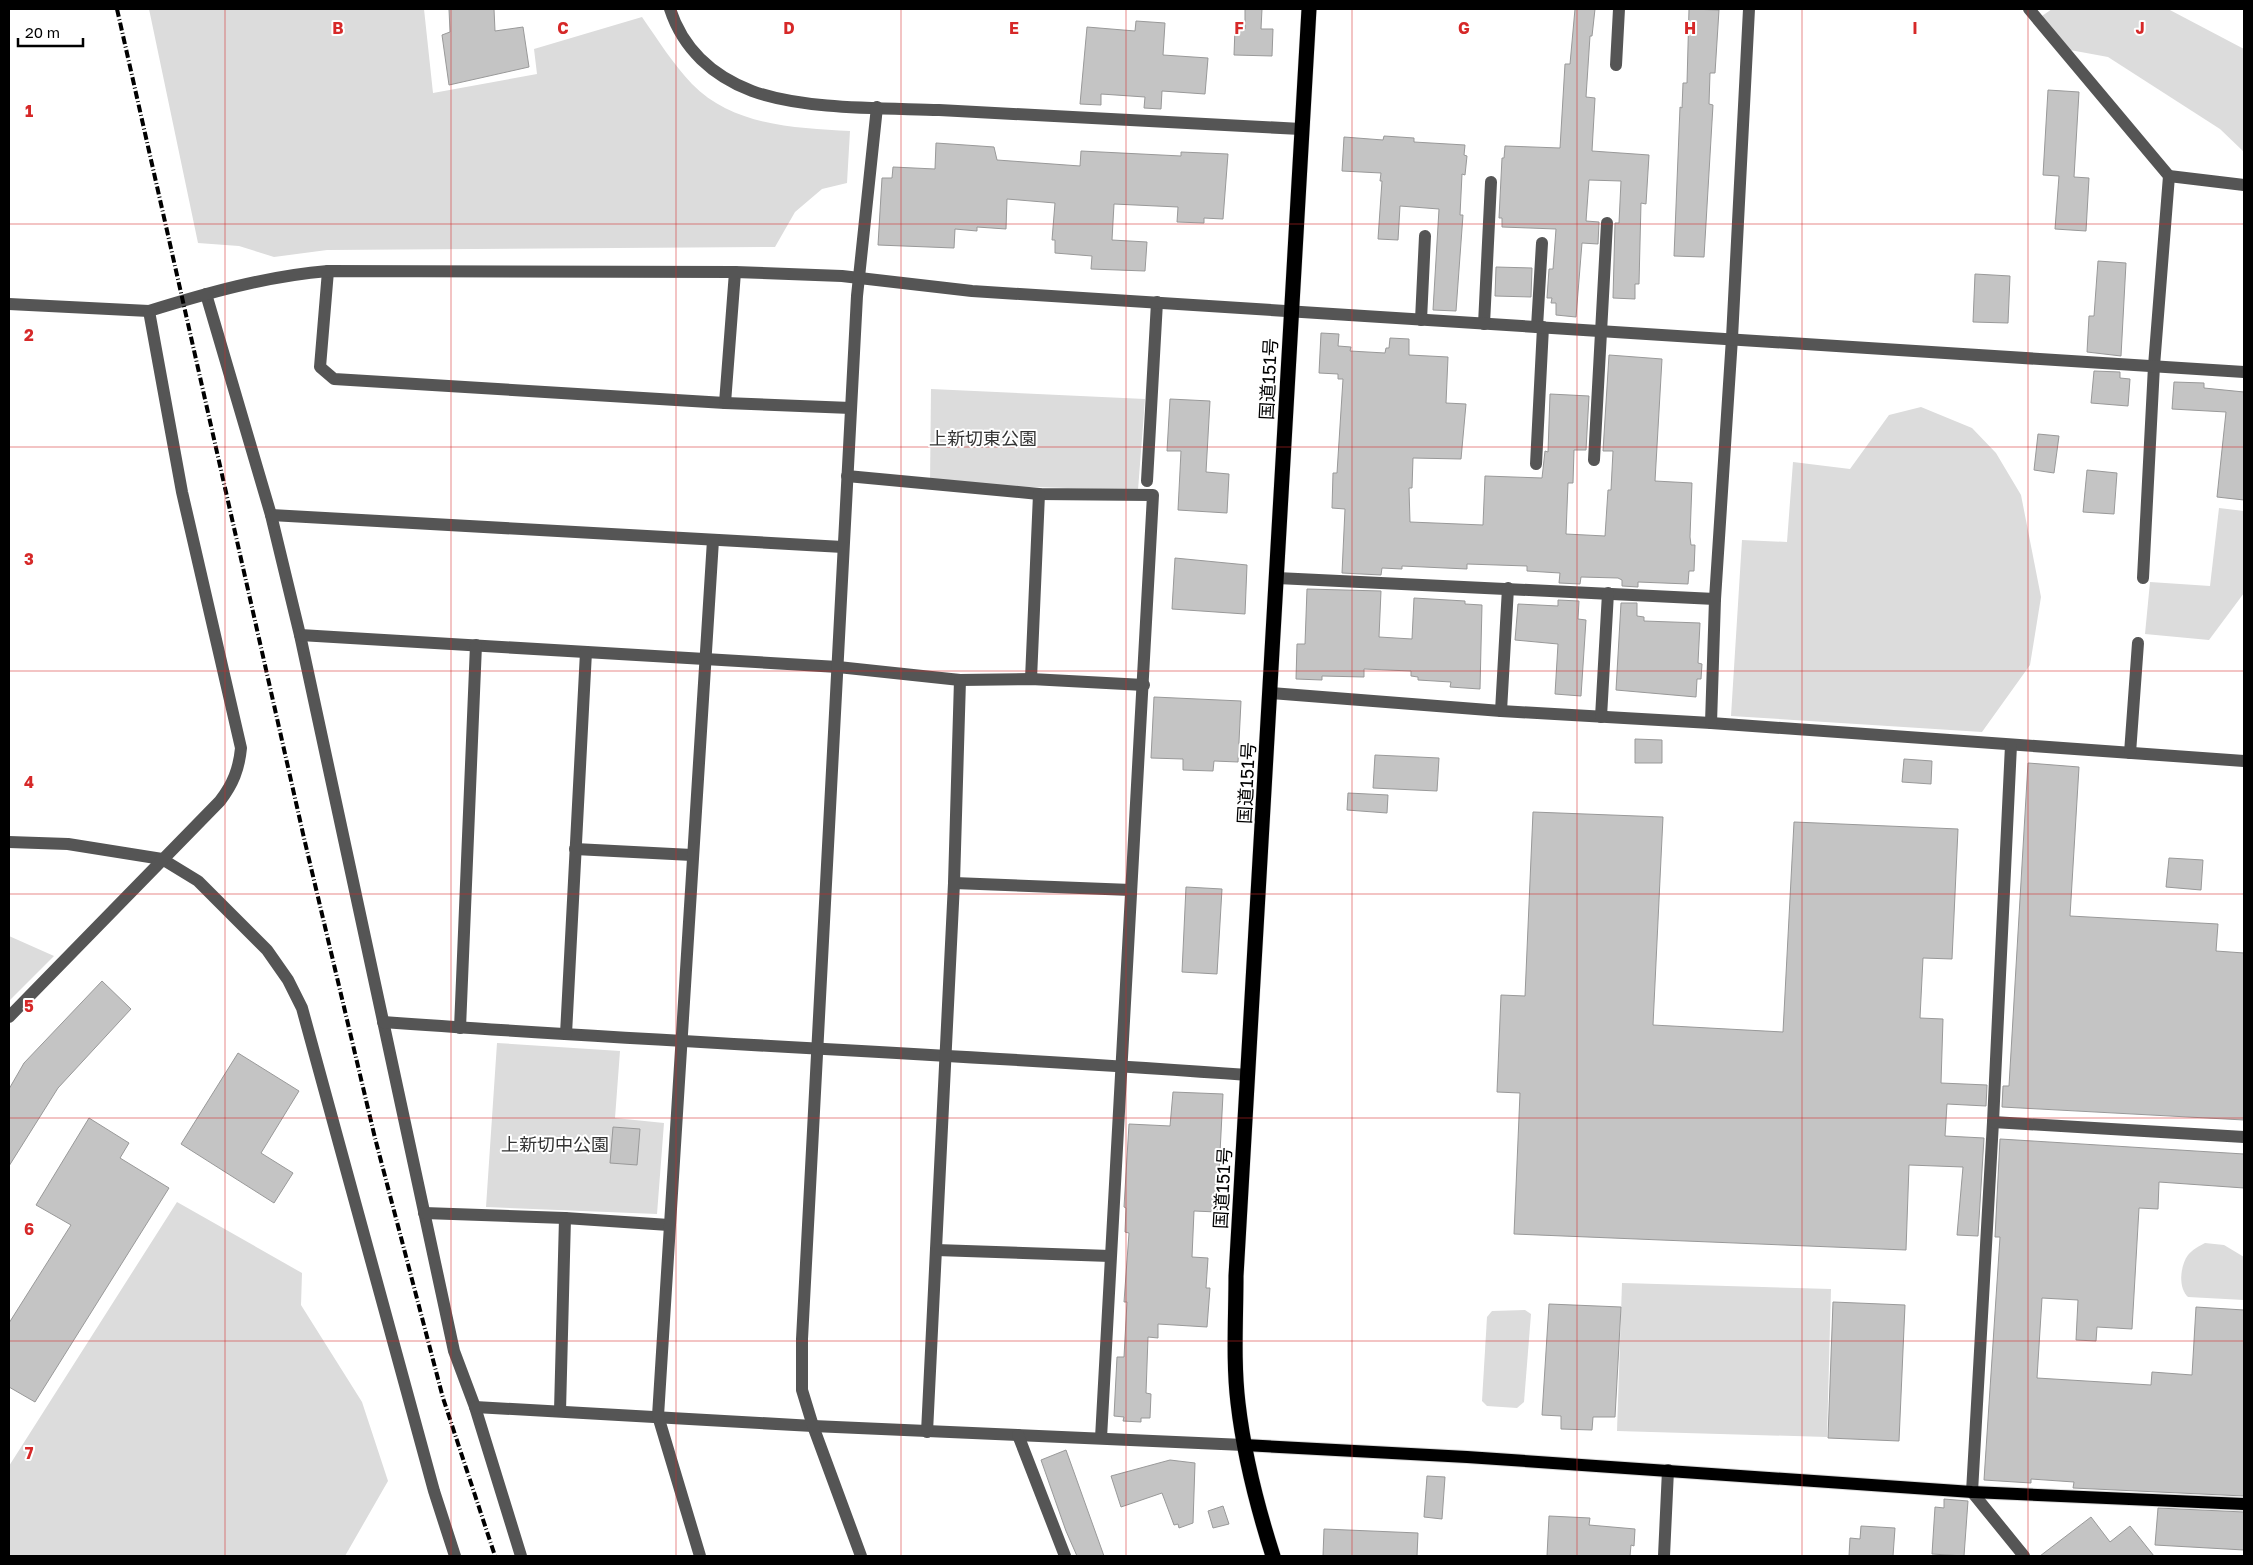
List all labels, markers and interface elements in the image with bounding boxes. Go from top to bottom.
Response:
scale bar [18,15,82,47]
text: B [332,18,344,38]
text: C [557,18,569,38]
text: D [783,18,795,38]
text: E [1009,18,1019,38]
text: F [1234,18,1244,38]
text: G [1458,18,1470,38]
text: H [1684,18,1696,38]
text: I [1912,18,1918,38]
text: J [2135,18,2145,38]
text: 20 m [25,23,60,41]
text: 1 [25,101,33,121]
text: 2 [24,325,34,345]
street label: 国道151号 [1255,337,1281,420]
park label: 上新切東公園 [929,427,1037,449]
text: 3 [24,549,34,569]
street label: 国道151号 [1233,741,1259,824]
text: 4 [24,772,34,792]
text: 5 [24,996,34,1016]
park label: 上新切中公園 [501,1133,609,1155]
street label: 国道151号 [1209,1146,1235,1229]
text: 6 [24,1219,34,1239]
text: 7 [25,1443,34,1463]

